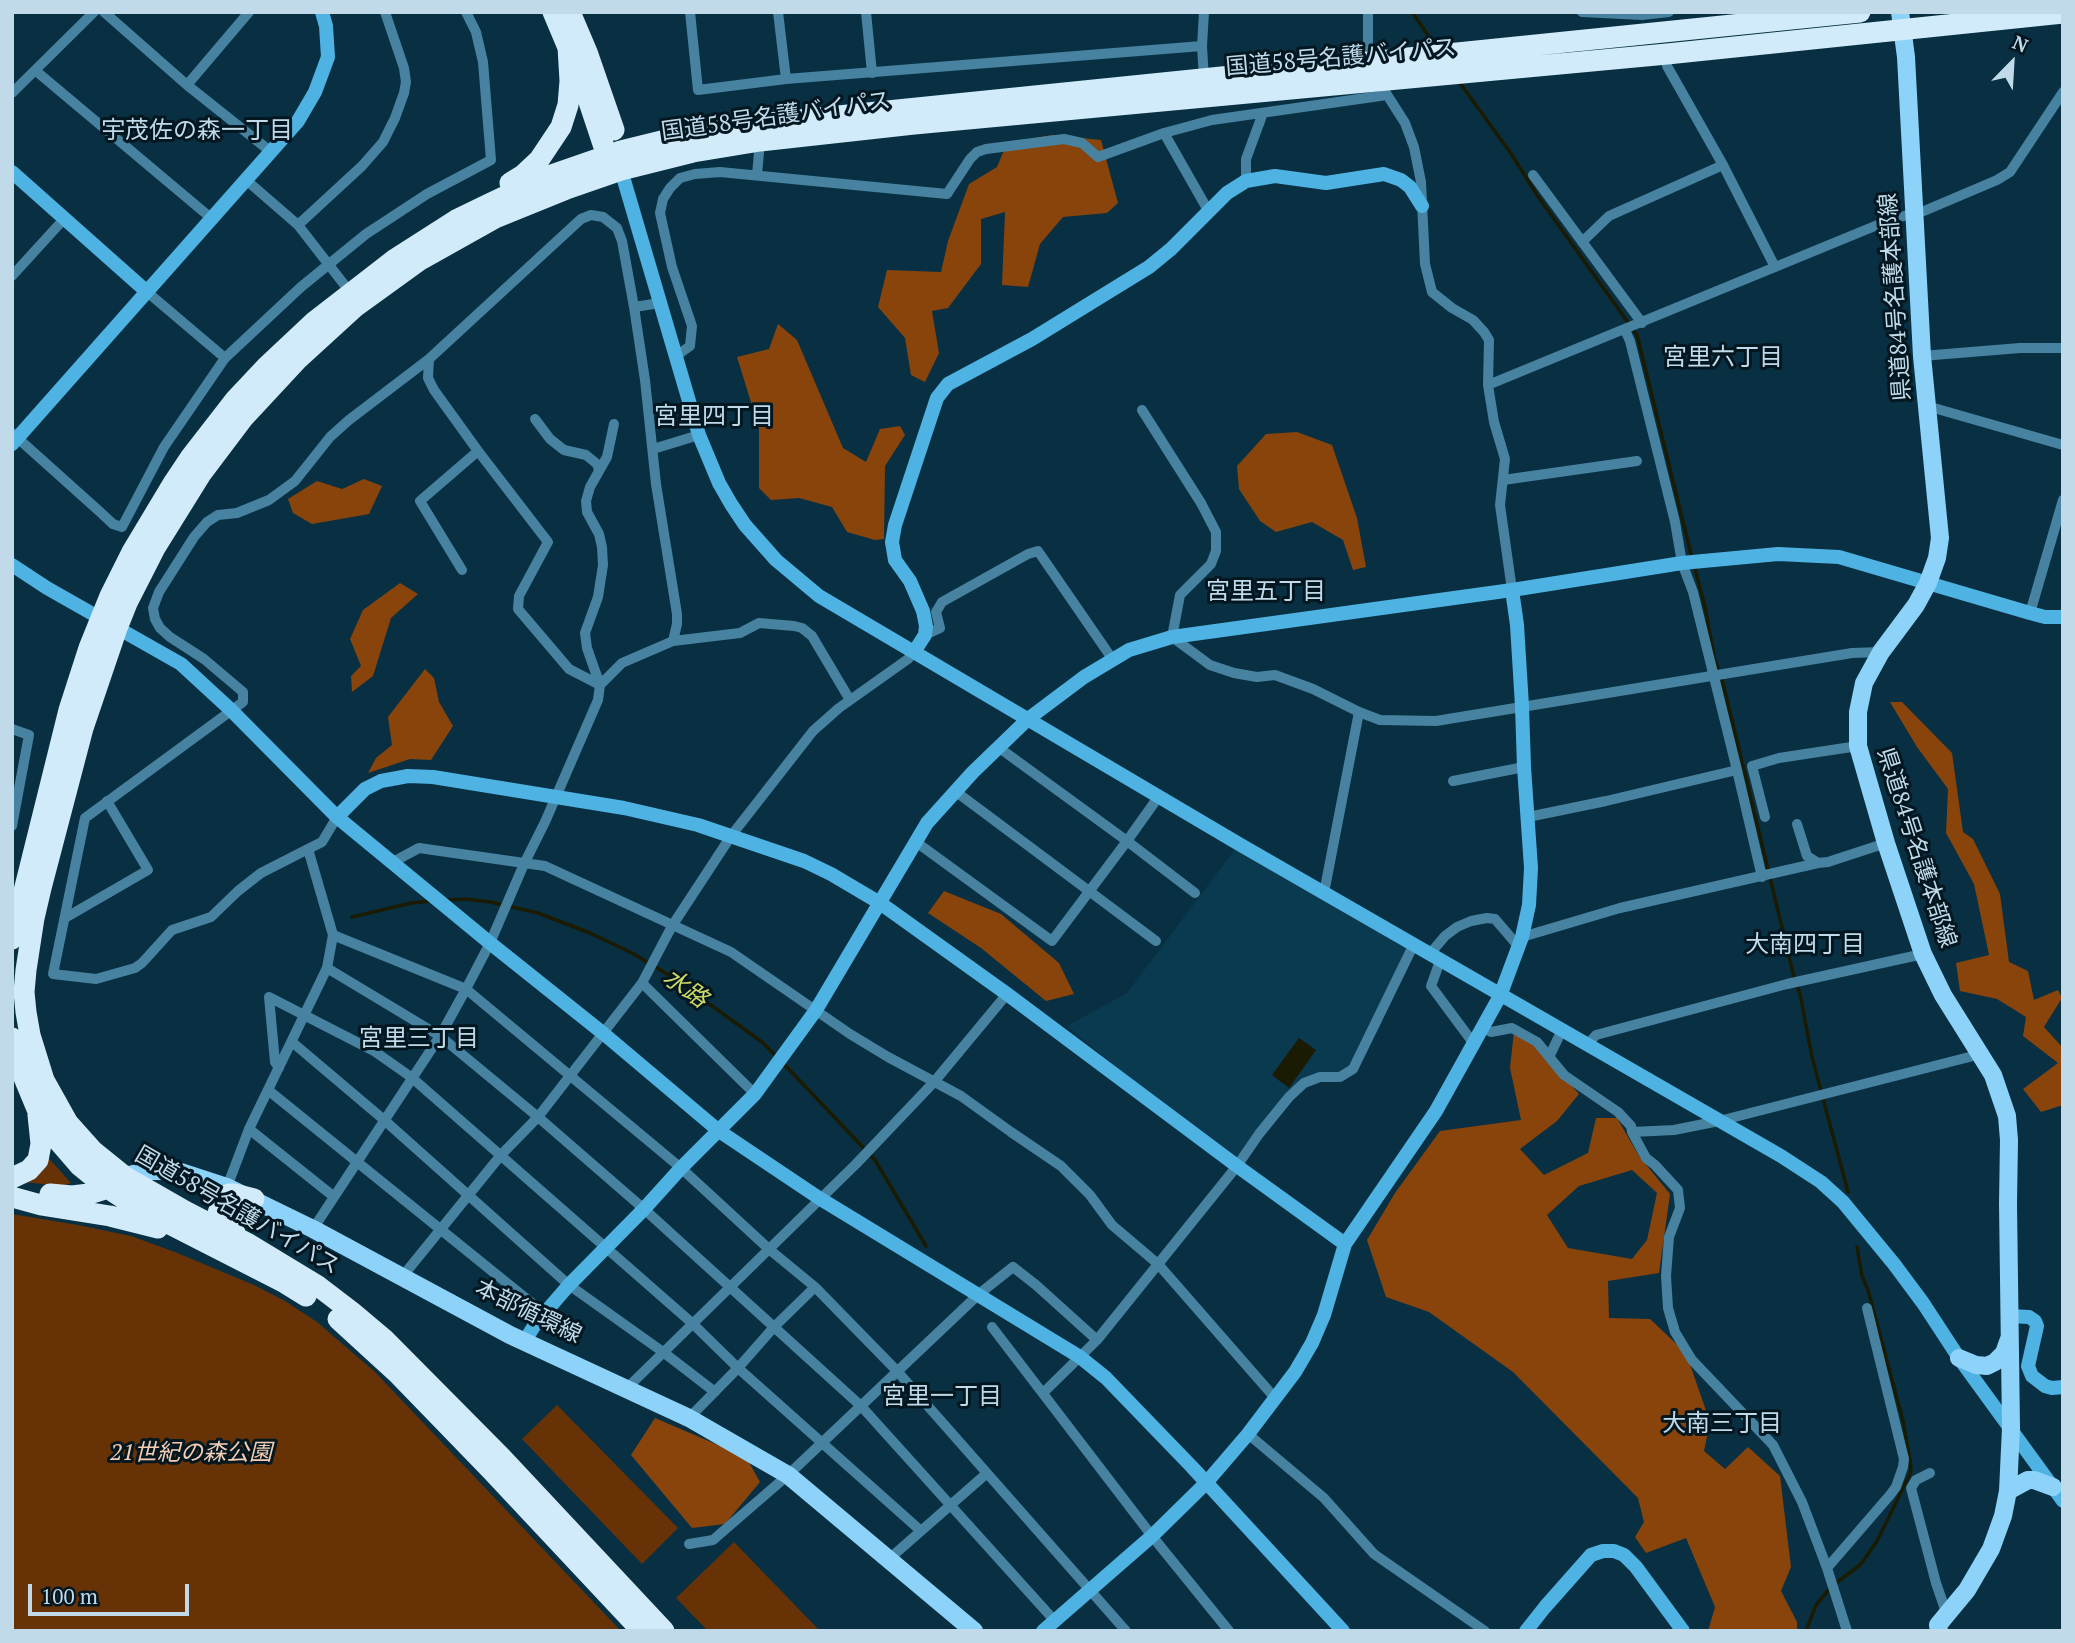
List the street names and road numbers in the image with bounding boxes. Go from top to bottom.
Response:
street label: 国道58号名護バイパス [1224,34,1458,82]
street label: 国道58号名護バイパス [659,87,893,147]
street label: 県道84号名護本部線 [1875,192,1917,402]
street label: 県道84号名護本部線 [1871,745,1961,951]
street label: 国道58号名護バイパス [130,1141,344,1281]
street label: 本部循環線 [470,1274,586,1350]

